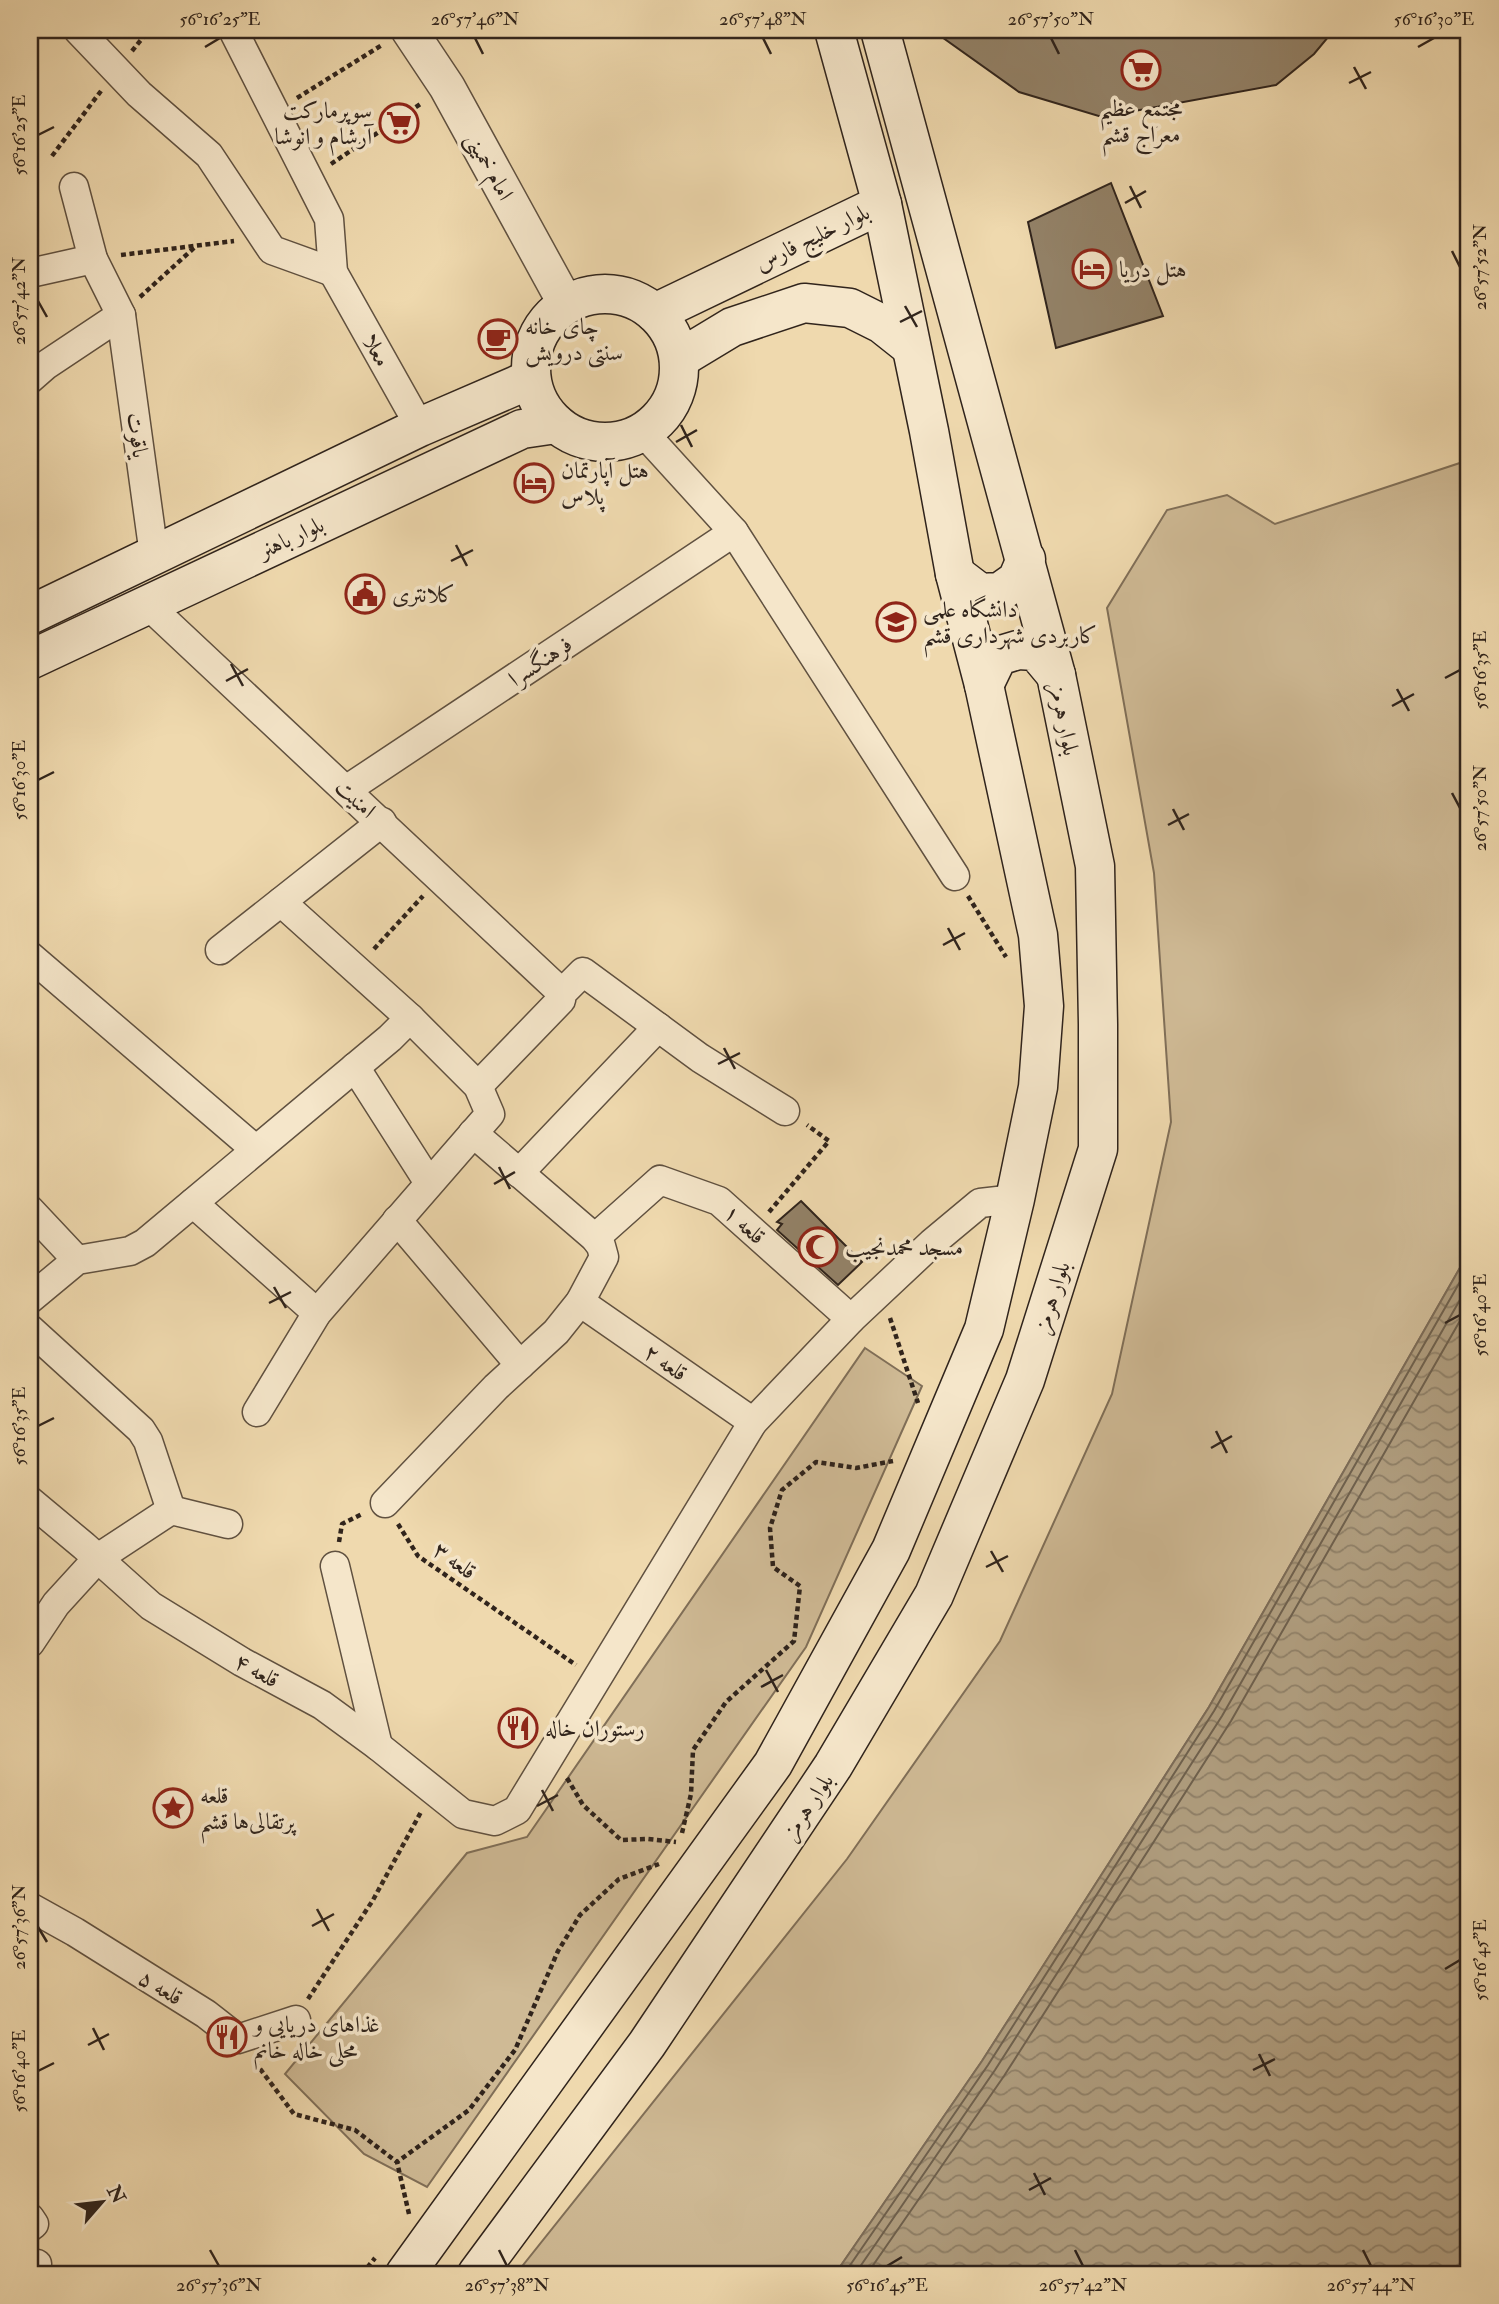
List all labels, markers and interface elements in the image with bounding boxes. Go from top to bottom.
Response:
text: 56°16'25"E [179,8,261,31]
text: 26°57'46"N [431,8,519,31]
text: 26°57'48"N [719,8,807,31]
text: 26°57'50"N [1008,8,1094,31]
text: 56°16'30"E [1394,8,1474,31]
supermarket icon: مجتمع عظیم معراج قشم [1120,49,1162,91]
text: 56°16'25"E [8,94,31,176]
place label: مجتمع عظیم معراج قشم [1100,94,1183,157]
place label: سوپرمارکت آرشام و انوشا [275,96,375,156]
supermarket icon: سوپرمارکت آرشام و انوشا [378,102,420,144]
street label: امام خمینی [455,127,520,208]
street label: بلوار خلیج فارس [750,197,877,283]
text: 26°57'52"N [1469,224,1492,310]
hotel icon: هتل دریا [1071,248,1113,290]
place label: هتل دریا [1119,255,1187,286]
text: 26°57'42"N [8,257,31,345]
place label: چای خانه سنتی درویش [525,312,623,368]
cafe icon: چای خانه سنتی درویش [477,318,519,360]
street label: معلا [356,329,397,372]
street label: یاقوت [120,410,155,461]
place label: هتل آپارتمان پلاس [561,456,649,513]
hotel icon: هتل آپارتمان پلاس [513,462,555,504]
street label: بلوار باهنر [252,510,329,566]
public building icon: کلانتری [344,573,386,615]
place label: کلانتری [392,580,455,609]
place label: دانشگاه علمی کاربردی شهرداری قشم [923,595,1097,658]
school or university icon: دانشگاه علمی کاربردی شهرداری قشم [875,601,917,643]
street label: فرهنگسرا [503,630,578,694]
text: 56°16'35"E [1469,630,1492,709]
street label: بلوار هرمز [1042,680,1086,758]
text: 56°16'30"E [8,740,31,820]
text: 26°57'50"N [1469,765,1492,851]
street label: امنیت [329,772,382,824]
street label: قلعه ۱ [718,1198,772,1251]
mosque icon: مسجد محمدنجیب [797,1226,839,1268]
place label: مسجد محمدنجیب [845,1233,963,1263]
street label: بلوار هرمز [1026,1258,1078,1337]
text: 56°16'40"E [1469,1273,1492,1357]
street label: قلعه ۲ [638,1337,693,1388]
text: 56°16'35"E [8,1386,31,1465]
street label: قلعه ۳ [427,1535,482,1586]
street label: قلعه ۴ [229,1646,284,1694]
restaurant icon: رستوران خاله [497,1707,539,1749]
place label: رستوران خاله [545,1714,645,1743]
street label: بلوار هرمز [775,1768,841,1845]
place label: قلعه پرتقالی‌ها قشم [200,1781,297,1844]
place icon: قلعه پرتقالی‌ها قشم [152,1787,194,1829]
text: 26°57'36"N [8,1884,31,1970]
text: 56°16'45"E [1469,1919,1492,2001]
street label: قلعه ۵ [133,1963,188,2012]
place label: غذاهای دریایی و محلی خاله‌ خانم [252,2010,380,2070]
restaurant icon: غذاهای دریایی و محلی خاله‌ خانم [206,2016,248,2058]
text: 56°16'40"E [8,2029,31,2113]
north arrow [66,2168,136,2238]
text: N [101,2180,131,2209]
text: 26°57'36"N [176,2274,262,2297]
text: 26°57'38"N [465,2274,549,2297]
text: 56°16'45"E [846,2274,928,2297]
text: 26°57'42"N [1039,2274,1127,2297]
text: 26°57'44"N [1327,2274,1415,2297]

